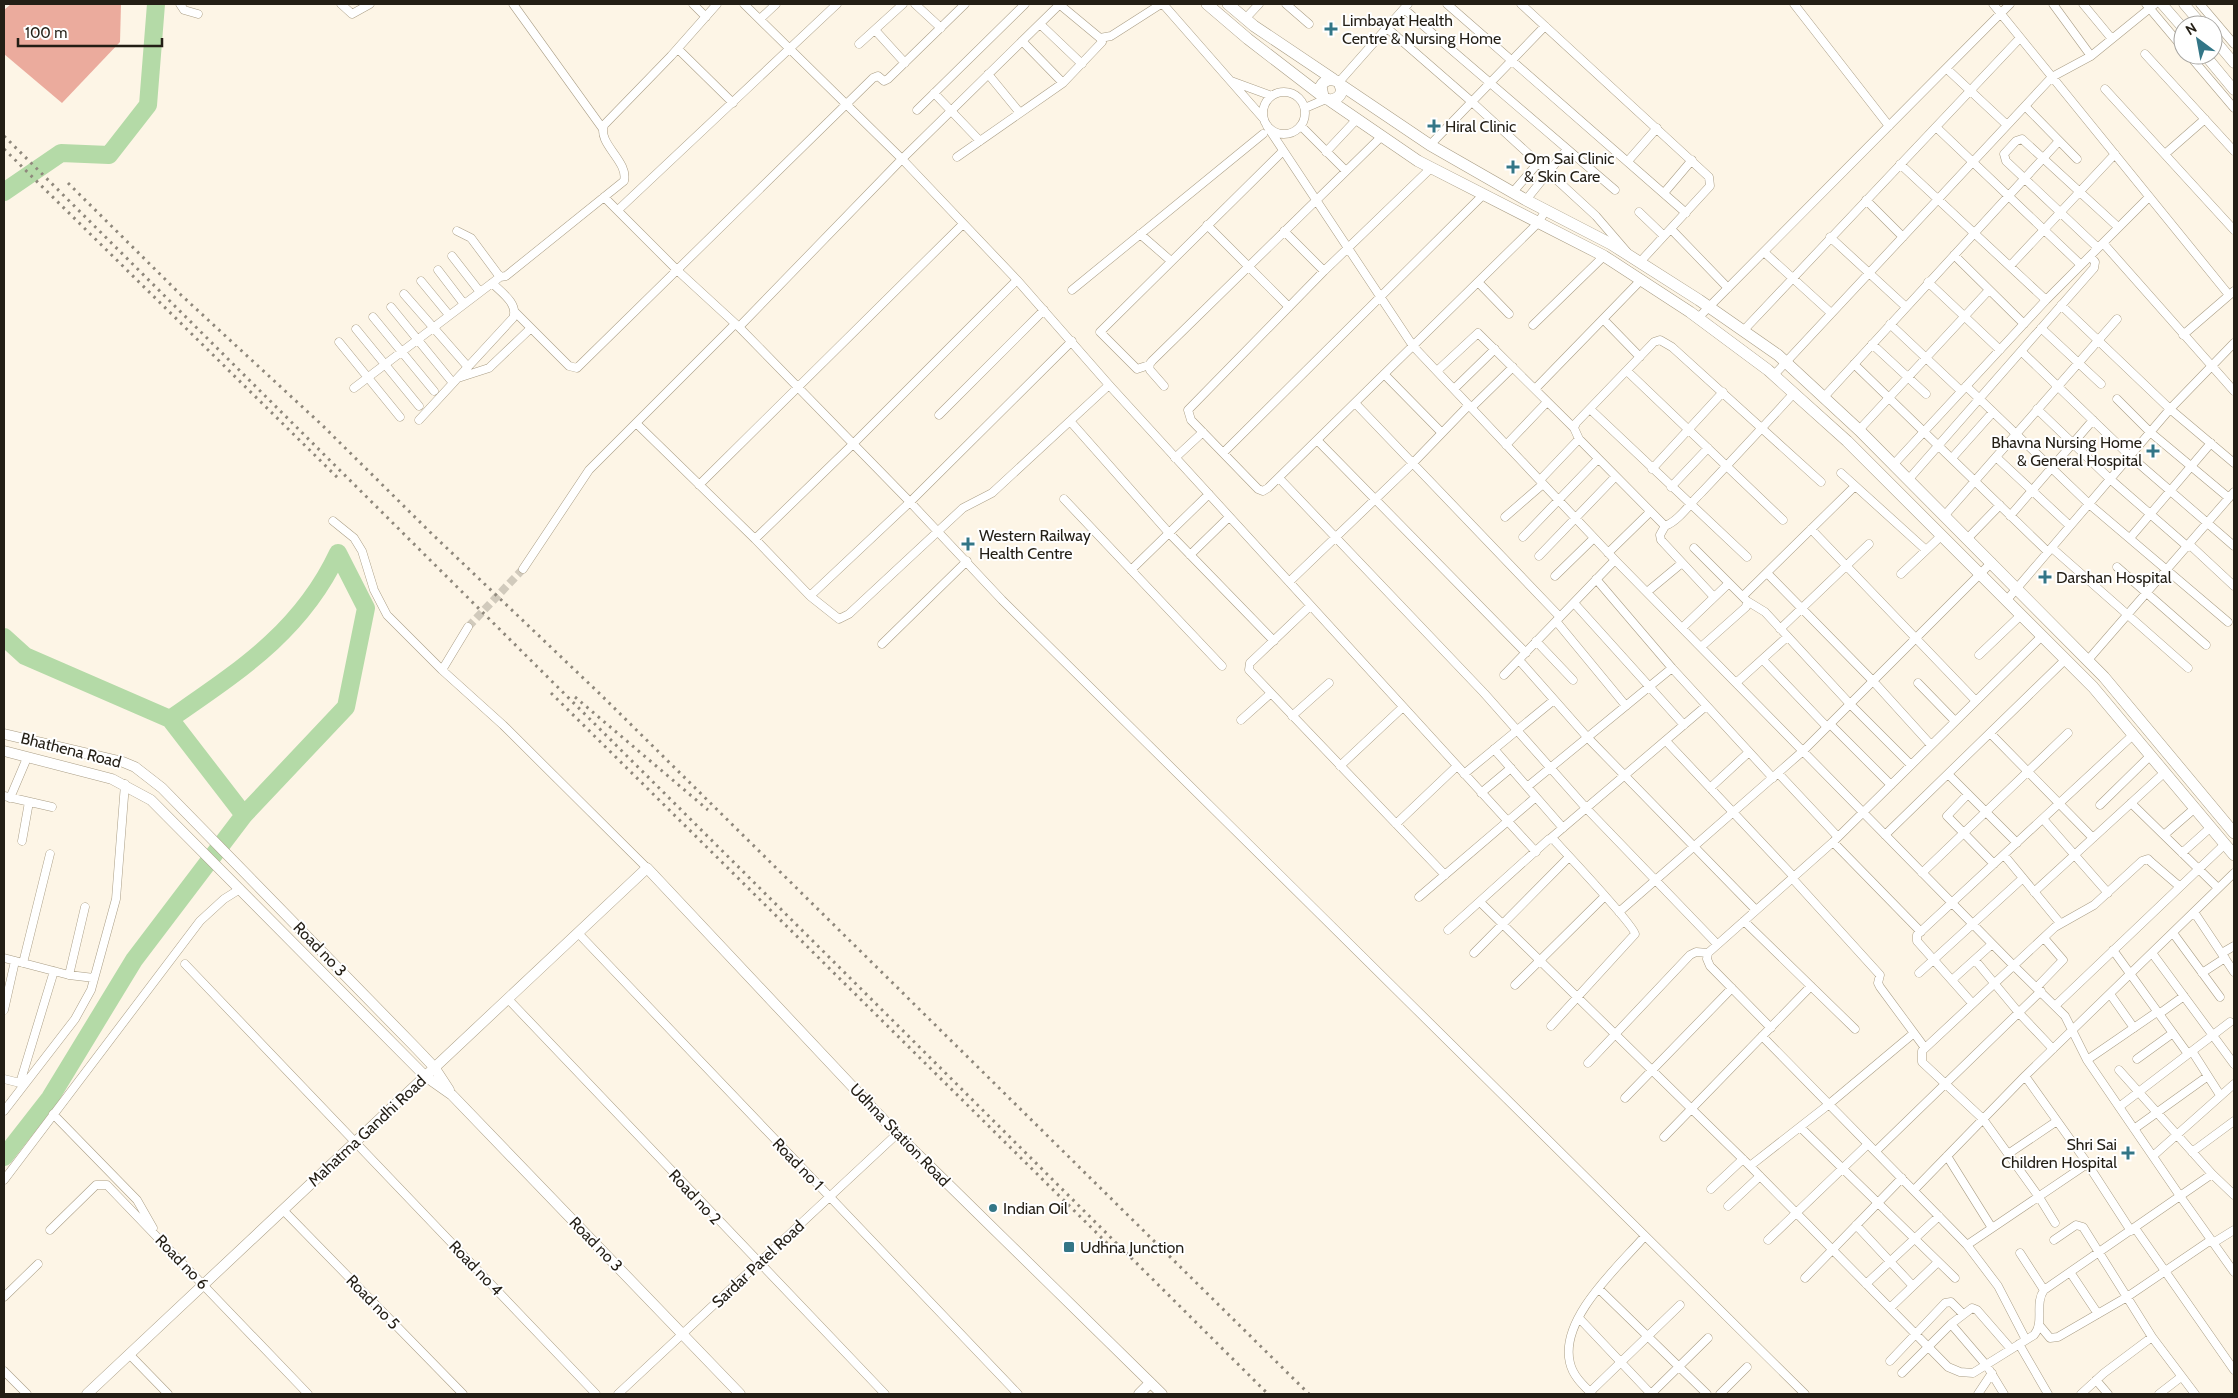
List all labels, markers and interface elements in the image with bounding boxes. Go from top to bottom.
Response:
place label: Limbayat Health Centre & Nursing Home [1342,11,1501,48]
scale bar [18,15,161,47]
north arrow [2173,15,2223,65]
text: N [2182,19,2200,39]
marker: Limbayat Health Centre & Nursing Home [1324,22,1338,36]
text: 100 m [25,24,67,42]
place label: Hiral Clinic [1445,117,1516,136]
marker: Hiral Clinic [1427,119,1441,133]
place label: Om Sai Clinic & Skin Care [1524,149,1614,186]
marker: Om Sai Clinic & Skin Care [1506,160,1520,174]
place label: Bhavna Nursing Home & General Hospital [1991,433,2142,470]
marker: Bhavna Nursing Home & General Hospital [2146,444,2160,458]
place label: Western Railway Health Centre [979,526,1091,563]
marker: Western Railway Health Centre [961,537,975,551]
place label: Darshan Hospital [2056,568,2172,587]
marker: Darshan Hospital [2038,570,2052,584]
street label: Bhathena Road [19,728,123,772]
street label: Road no 3 [289,918,351,980]
street label: Mahatma Gandhi Road [304,1072,430,1190]
street label: Udhna Station Road [846,1079,954,1191]
street label: Road no 1 [769,1134,827,1194]
place label: Shri Sai Children Hospital [2001,1135,2117,1172]
marker: Shri Sai Children Hospital [2121,1146,2135,1160]
street label: Road no 2 [665,1166,725,1228]
place label: Indian Oil [1003,1199,1068,1218]
marker: Indian Oil [987,1202,999,1214]
street label: Road no 3 [565,1213,627,1275]
street label: Sardar Patel Road [708,1216,808,1312]
street label: Road no 6 [151,1231,213,1293]
street label: Road no 4 [445,1237,507,1299]
place label: Udhna Junction [1080,1238,1184,1257]
marker: Udhna Junction [1062,1240,1076,1254]
street label: Road no 5 [342,1271,404,1333]

